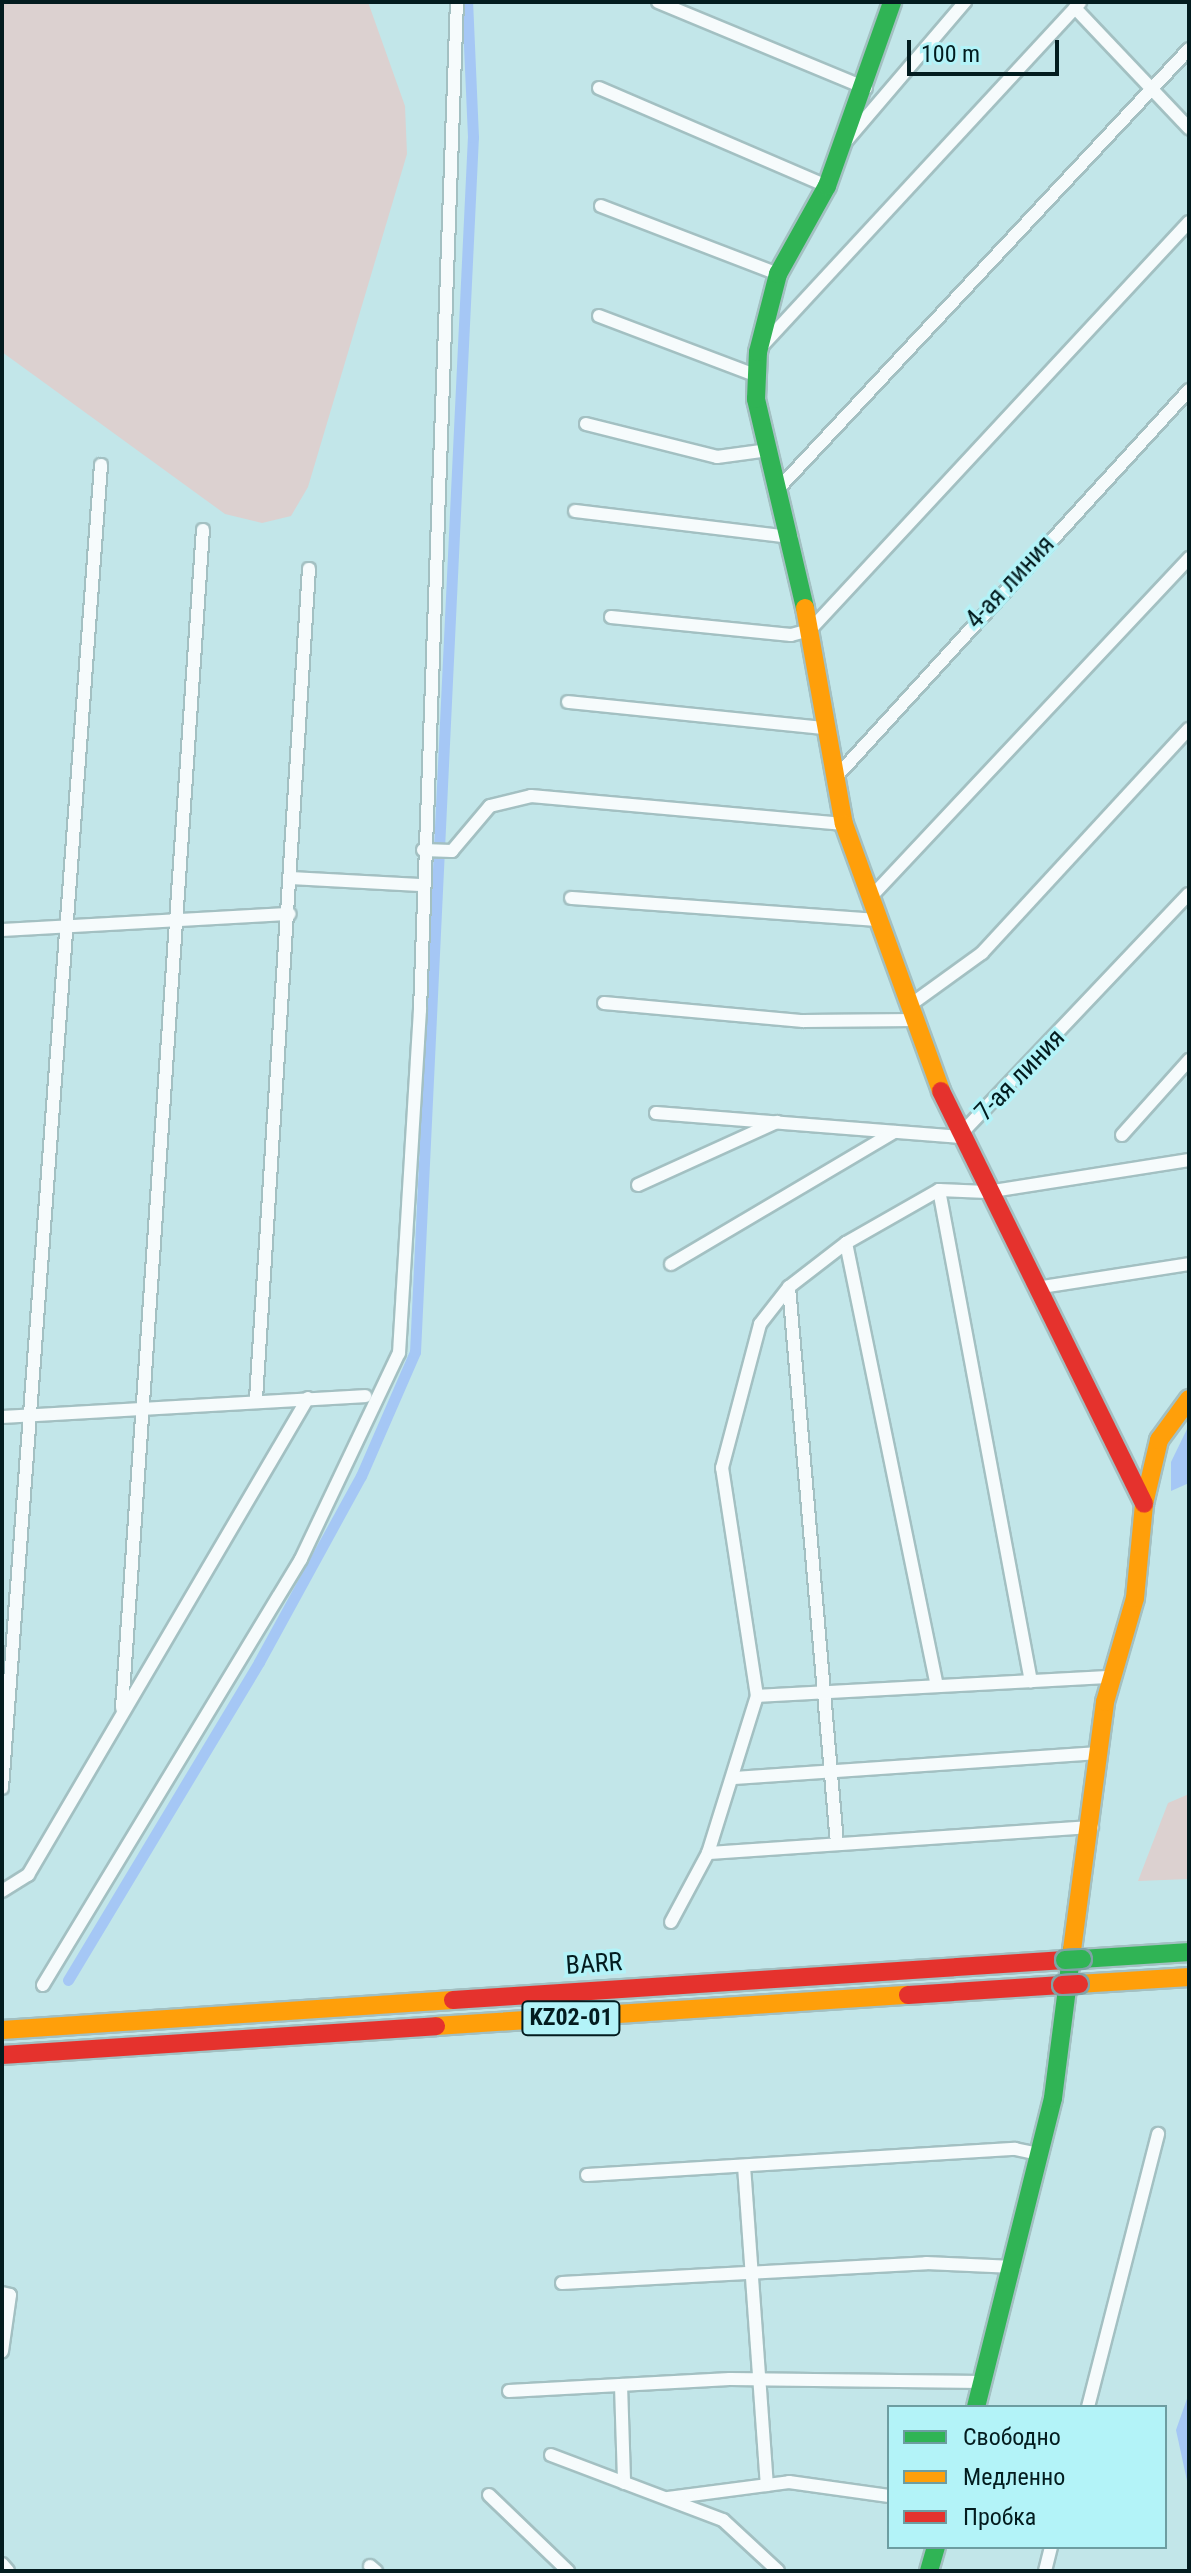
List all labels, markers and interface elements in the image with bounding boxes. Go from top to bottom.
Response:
scale bar [911,24,1063,74]
text: 100 m [921,40,980,68]
street label: 4-ая линия [959,529,1061,635]
street label: 7-ая линия [969,1023,1071,1127]
street label: BARR [565,1946,623,1982]
road number: KZ02-01 [521,1998,621,2038]
legend [887,2405,1167,2549]
text: Свободно [963,2423,1061,2451]
text: Медленно [963,2463,1065,2491]
text: Пробка [963,2503,1036,2531]

